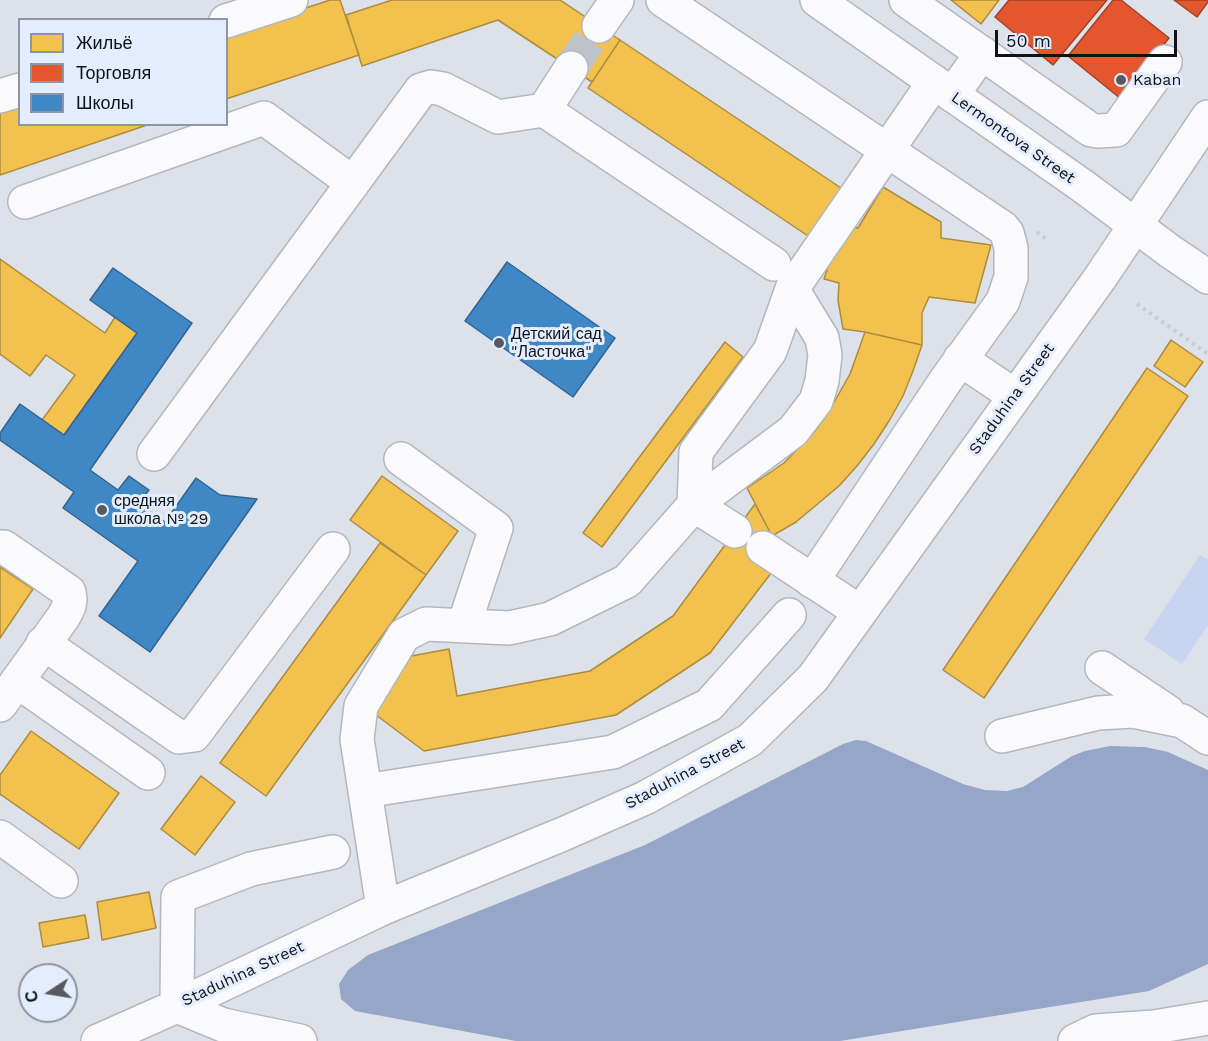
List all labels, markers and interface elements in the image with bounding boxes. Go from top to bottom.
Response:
legend [18,18,228,126]
scale bar [998,18,1180,56]
text: 50 m [1006,30,1051,51]
text: Жильё [76,32,133,53]
text: Торговля [76,62,151,83]
place label: Kaban [1133,70,1181,90]
marker: Kaban [1114,73,1128,87]
street label: Lermontova Street [947,88,1079,188]
text: Школы [76,92,134,113]
place label: Детский сад "Ласточка" [511,324,602,362]
marker: Детский сад "Ласточка" [492,336,506,350]
street label: Staduhina Street [965,340,1059,458]
place label: средняя школа № 29 [114,491,208,529]
marker: средняя школа № 29 [95,503,109,517]
street label: Staduhina Street [622,734,748,814]
street label: Staduhina Street [179,937,307,1011]
north arrow [18,963,78,1023]
text: С [21,989,42,1004]

